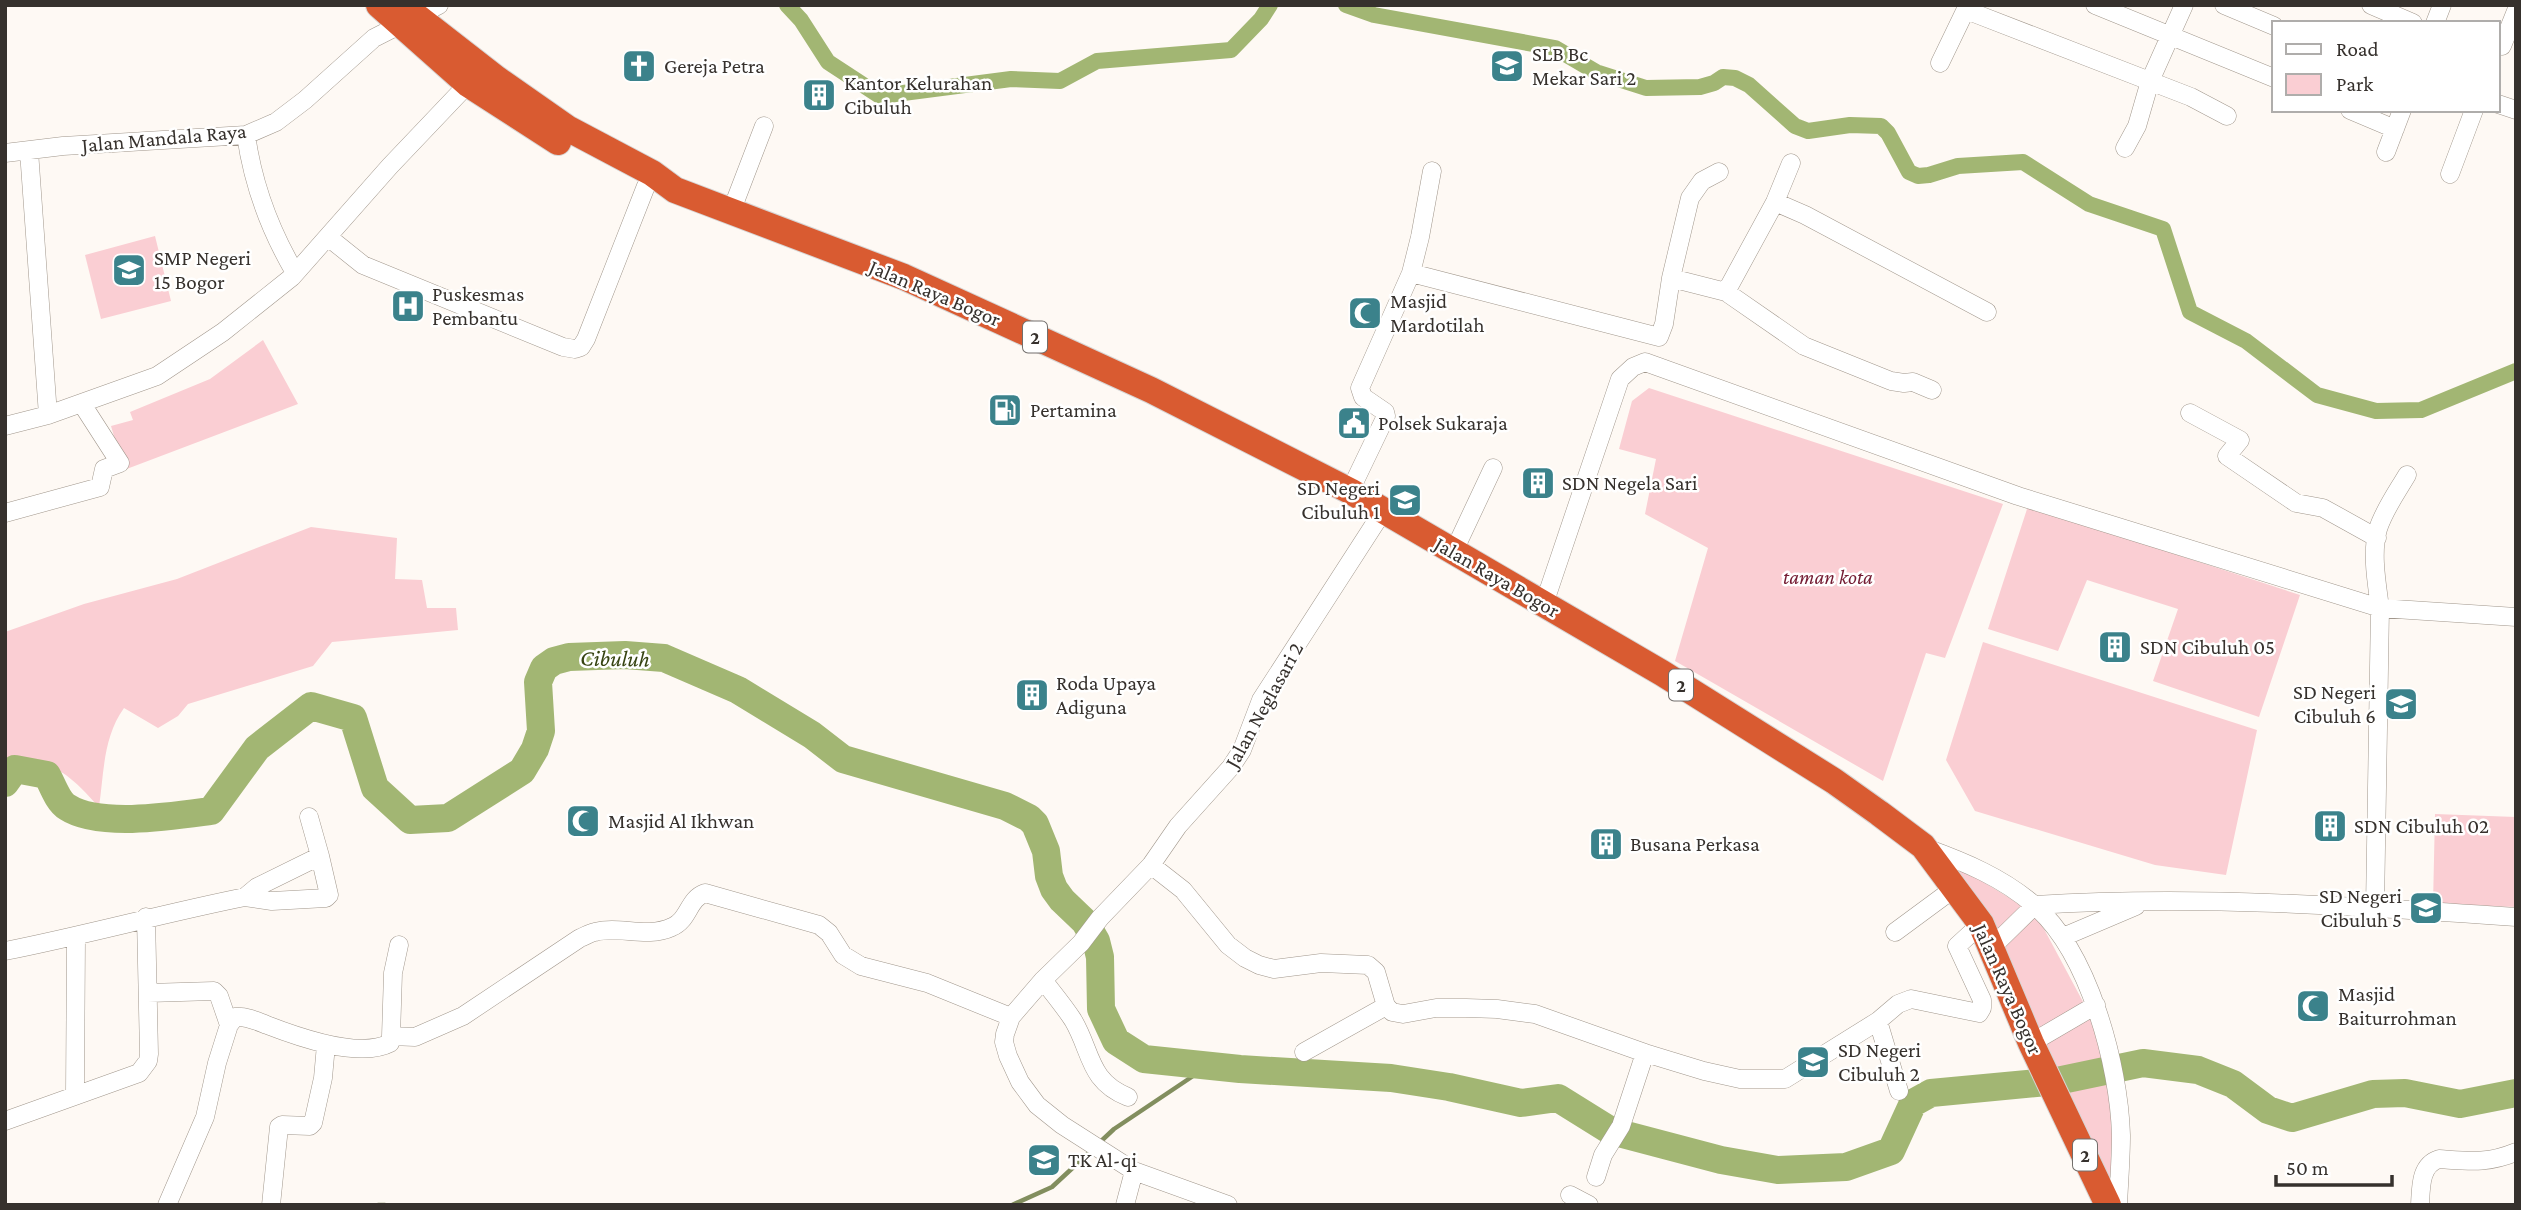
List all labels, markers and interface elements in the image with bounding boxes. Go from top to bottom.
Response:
legend [2272,21,2500,112]
text: Road [2336,37,2379,61]
place label: SLB Bc Mekar Sari 2 [1532,42,1636,90]
church icon: Gereja Petra [620,47,658,85]
school or university icon: SLB Bc Mekar Sari 2 [1488,47,1526,85]
place label: Gereja Petra [664,54,765,78]
place label: Kantor Kelurahan Cibuluh [844,71,992,119]
text: Park [2336,72,2373,96]
building icon: Kantor Kelurahan Cibuluh [800,76,838,114]
street label: Jalan Mandala Raya [79,119,248,157]
place label: SMP Negeri 15 Bogor [154,246,251,294]
school or university icon: SMP Negeri 15 Bogor [110,251,148,289]
street label: Jalan Raya Bogor [864,254,1005,332]
place label: Puskesmas Pembantu [432,282,524,330]
hospital icon: Puskesmas Pembantu [389,287,427,325]
place label: Masjid Mardotilah [1390,289,1485,337]
mosque icon: Masjid Mardotilah [1346,294,1384,332]
road number: 2 [1023,322,1047,352]
fuel station icon: Pertamina [986,391,1024,429]
place label: Pertamina [1030,398,1117,422]
public building icon: Polsek Sukaraja [1335,404,1373,442]
place label: Polsek Sukaraja [1378,411,1508,435]
building icon: SDN Negela Sari [1519,464,1557,502]
place label: SDN Negela Sari [1562,471,1698,495]
place label: SD Negeri Cibuluh 1 [1297,476,1380,524]
school or university icon: SD Negeri Cibuluh 1 [1386,481,1424,519]
street label: Jalan Raya Bogor [1428,530,1564,623]
park label: taman kota [1783,565,1873,589]
building icon: SDN Cibuluh 05 [2096,628,2134,666]
place label: SDN Cibuluh 05 [2140,635,2275,659]
street label: Jalan Neglasari 2 [1219,638,1308,774]
water label: Cibuluh [580,644,650,672]
road number: 2 [1669,670,1693,700]
place label: Roda Upaya Adiguna [1056,671,1156,719]
building icon: Roda Upaya Adiguna [1013,676,1051,714]
place label: SD Negeri Cibuluh 6 [2293,680,2376,728]
school or university icon: SD Negeri Cibuluh 6 [2382,685,2420,723]
mosque icon: Masjid Al Ikhwan [564,802,602,840]
building icon: SDN Cibuluh 02 [2311,807,2349,845]
place label: Masjid Al Ikhwan [608,809,754,833]
place label: SDN Cibuluh 02 [2354,814,2489,838]
building icon: Busana Perkasa [1587,825,1625,863]
place label: Busana Perkasa [1630,832,1760,856]
place label: SD Negeri Cibuluh 5 [2319,884,2402,932]
school or university icon: SD Negeri Cibuluh 5 [2407,889,2445,927]
street label: Jalan Raya Bogor [1968,918,2048,1059]
place label: Masjid Baiturrohman [2338,982,2457,1030]
mosque icon: Masjid Baiturrohman [2294,987,2332,1025]
place label: SD Negeri Cibuluh 2 [1838,1038,1921,1086]
school or university icon: SD Negeri Cibuluh 2 [1794,1043,1832,1081]
road number: 2 [2073,1140,2097,1170]
school or university icon: TK Al-qi [1025,1141,1063,1179]
scale bar [2276,1144,2392,1188]
place label: TK Al-qi [1068,1148,1138,1172]
text: 50 m [2286,1156,2329,1180]

